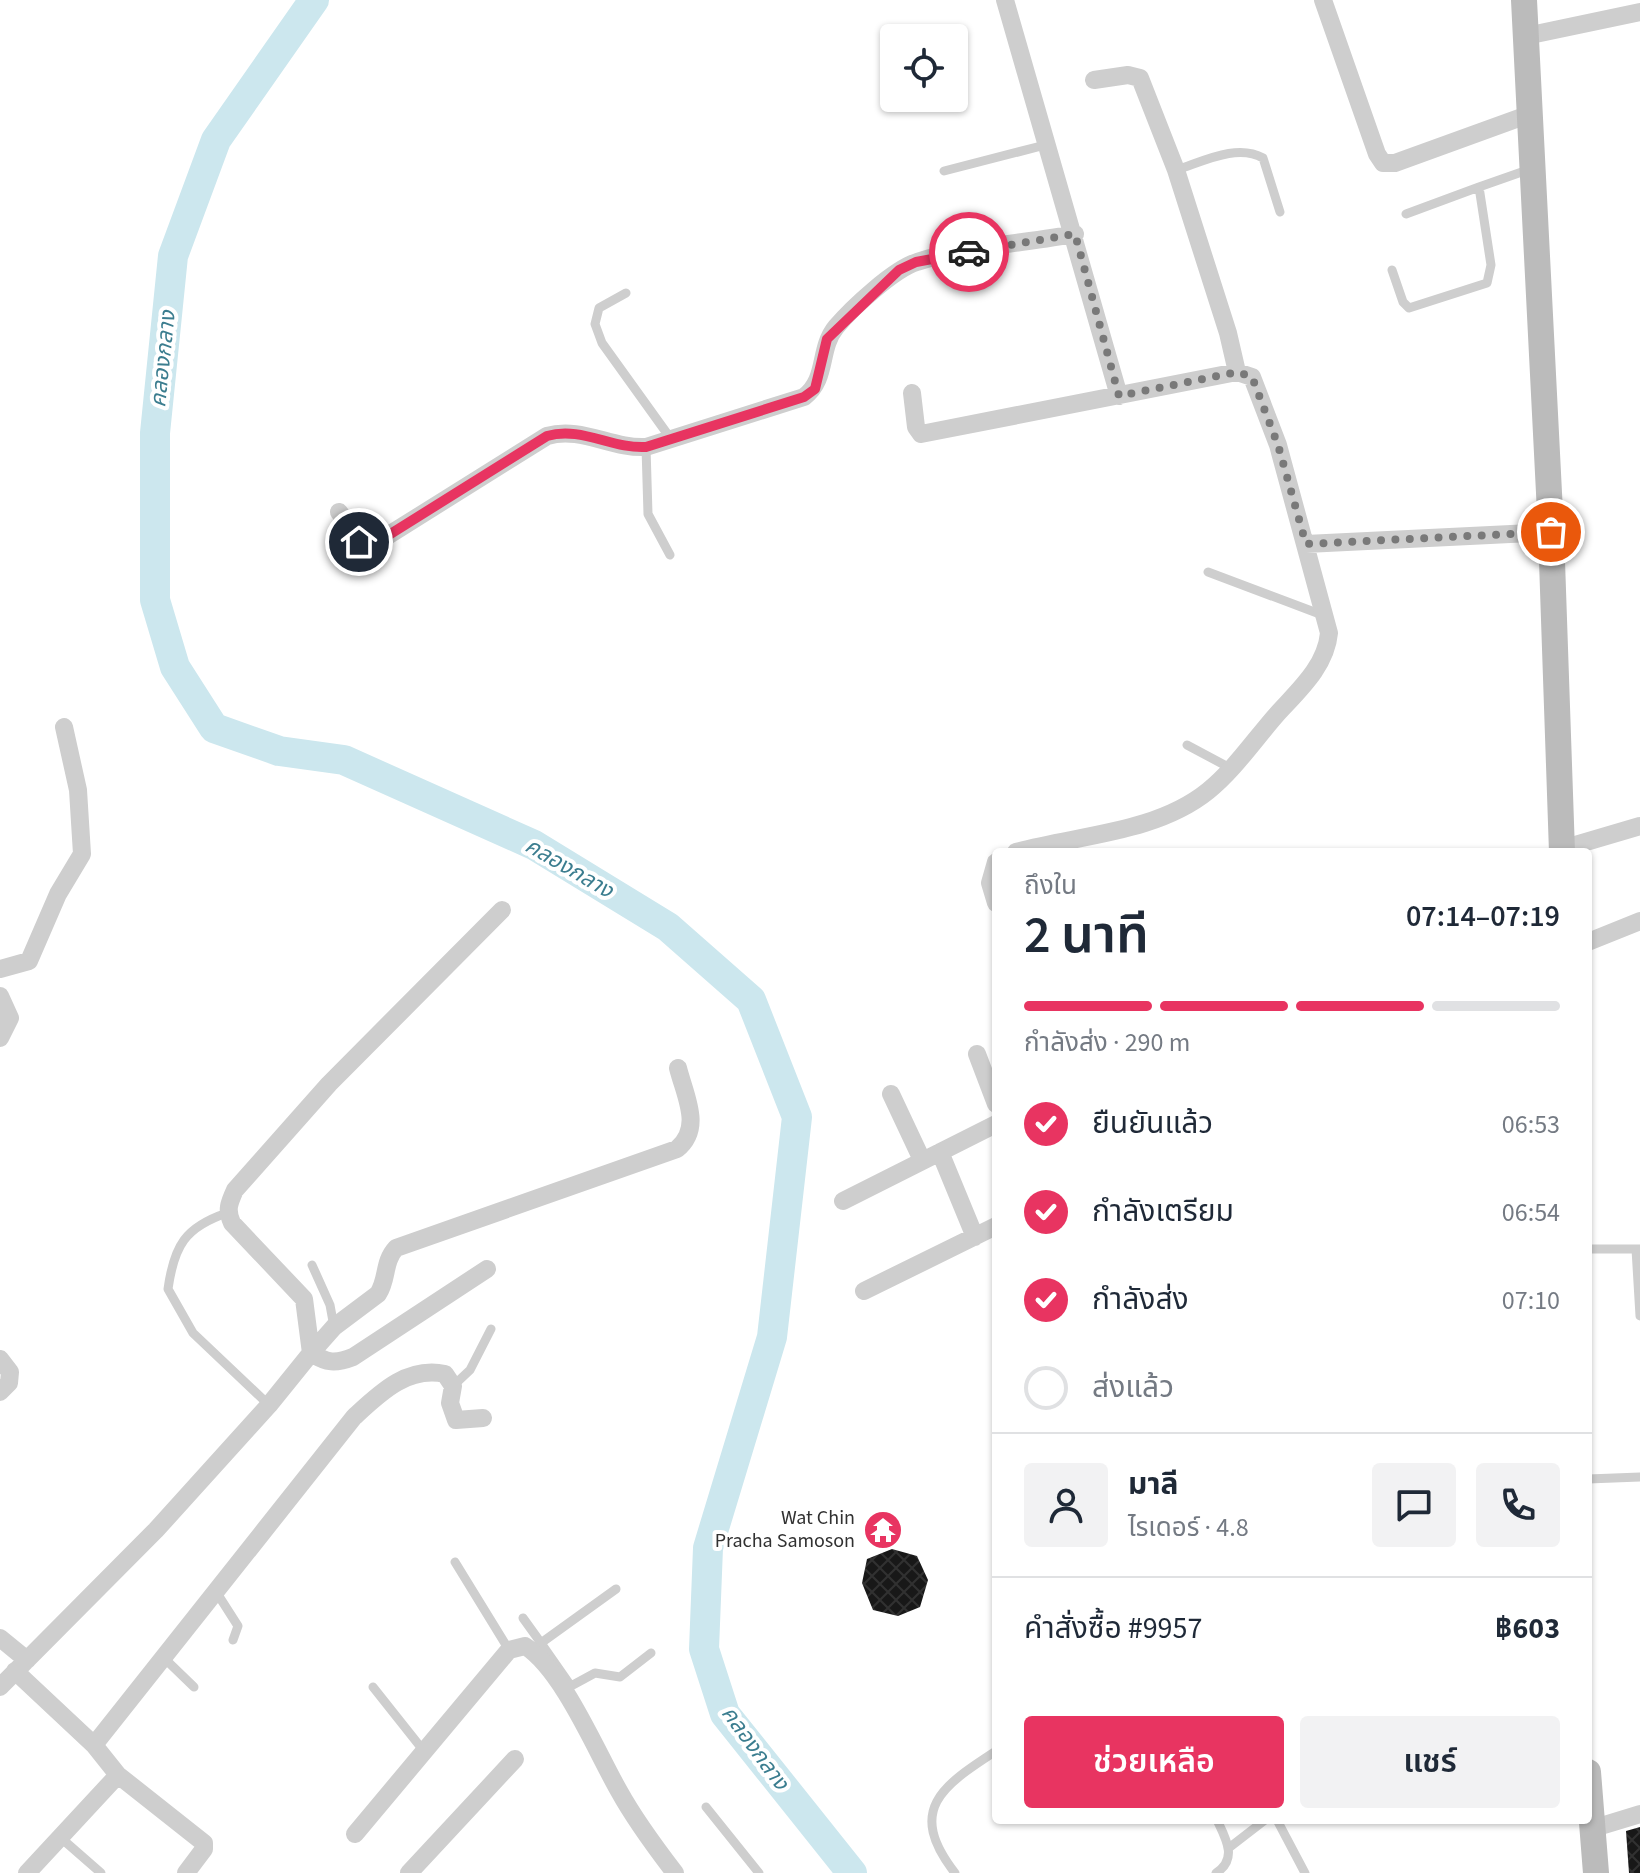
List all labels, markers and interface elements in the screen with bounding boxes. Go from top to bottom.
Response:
map controls [880,24,968,112]
button: locate [880,24,968,112]
courier [929,212,1009,292]
icon: car [947,230,991,274]
water label: คลองกลาง [142,308,184,409]
pin [1517,498,1585,566]
pin [325,508,393,576]
icon: bag [1529,510,1573,554]
icon: home [337,520,381,564]
water label: คลองกลาง [519,830,620,907]
text: ถึงใน [1024,867,1077,904]
text: 07:14–07:19 [1406,895,1560,938]
text: 2 นาที [1024,899,1149,973]
text: กำลังส่ง · 290 m [1024,1024,1190,1061]
icon: check [1024,1102,1068,1146]
text: ยืนยันแล้ว [1092,1102,1213,1145]
text: 06:53 [1502,1106,1560,1143]
icon: check [1024,1190,1068,1234]
text: กำลังเตรียม [1092,1190,1234,1233]
text: 06:54 [1502,1194,1560,1231]
icon: check [1024,1278,1068,1322]
text: กำลังส่ง [1092,1278,1189,1321]
text: 07:10 [1502,1282,1560,1319]
text: ส่งแล้ว [1092,1366,1174,1409]
button: person [1024,1463,1108,1547]
text: มาลี [1128,1463,1178,1506]
button: chat [1372,1463,1456,1547]
button: phone [1476,1463,1560,1547]
place label: Wat Chin Pracha Samoson [715,1504,855,1555]
temple icon: Wat Chin Pracha Samoson [862,1509,904,1551]
text: ไรเดอร์ · 4.8 [1128,1509,1249,1546]
text: คำสั่งซื้อ #9957 [1024,1607,1202,1650]
text: ฿603 [1495,1607,1560,1650]
water label: คลองกลาง [714,1699,797,1798]
button: ช่วยเหลือ [1024,1716,1284,1808]
button: แชร์ [1300,1716,1560,1808]

